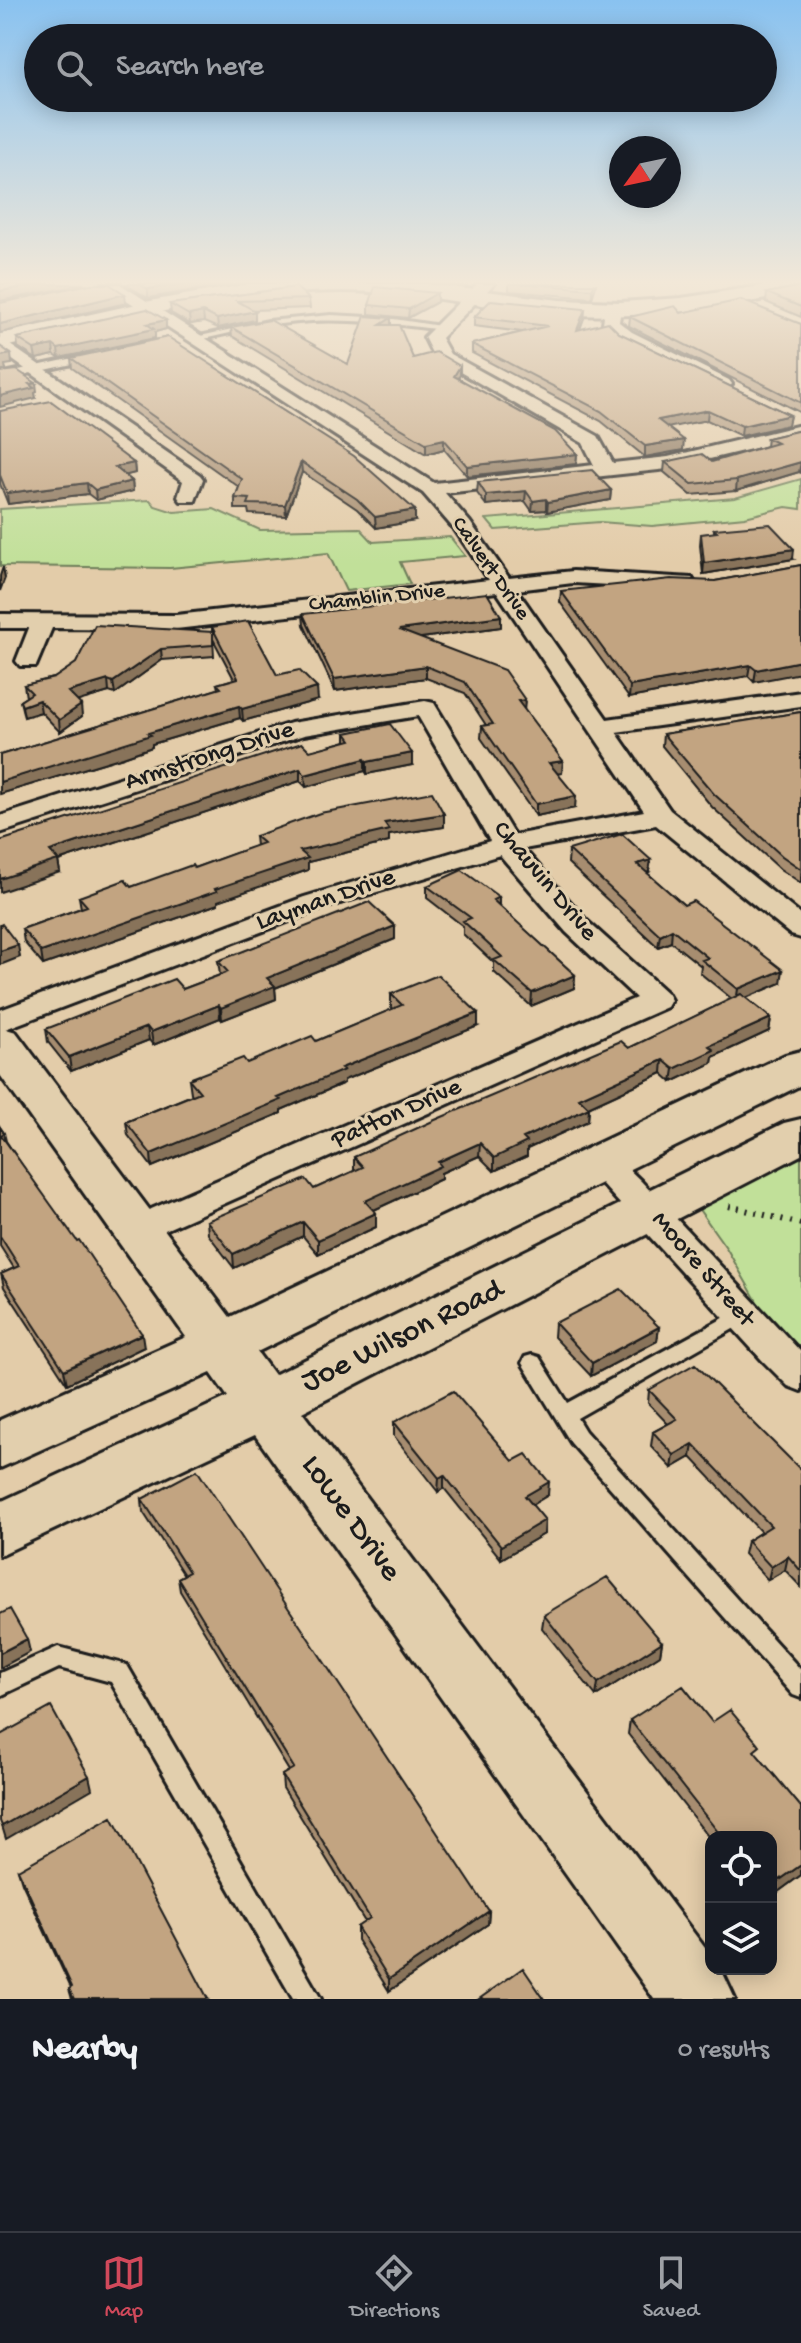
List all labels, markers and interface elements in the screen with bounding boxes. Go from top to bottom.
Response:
search box [24,24,777,112]
icon: search [52,46,96,90]
text: Search here [116,51,264,86]
north arrow [609,136,681,208]
street label: Calvert Drive [445,512,535,626]
street label: Chamblin Drive [308,579,447,619]
street label: Armstrong Drive [122,715,299,799]
street label: Chauvin Drive [485,816,603,949]
street label: Layman Drive [252,863,400,939]
street label: Patton Drive [326,1072,467,1158]
street label: Moore Street [643,1206,762,1336]
street label: Joe Wilson Road [296,1271,512,1402]
street label: Lowe Drive [291,1448,409,1590]
map controls [705,1831,777,1975]
button: locate [705,1831,777,1903]
button: layers [705,1903,777,1975]
text: Nearby [32,2031,137,2071]
text: 0 results [678,2036,769,2067]
tab: Map [102,2251,146,2325]
tab: Directions [350,2251,439,2325]
tab: Saved [643,2251,699,2325]

